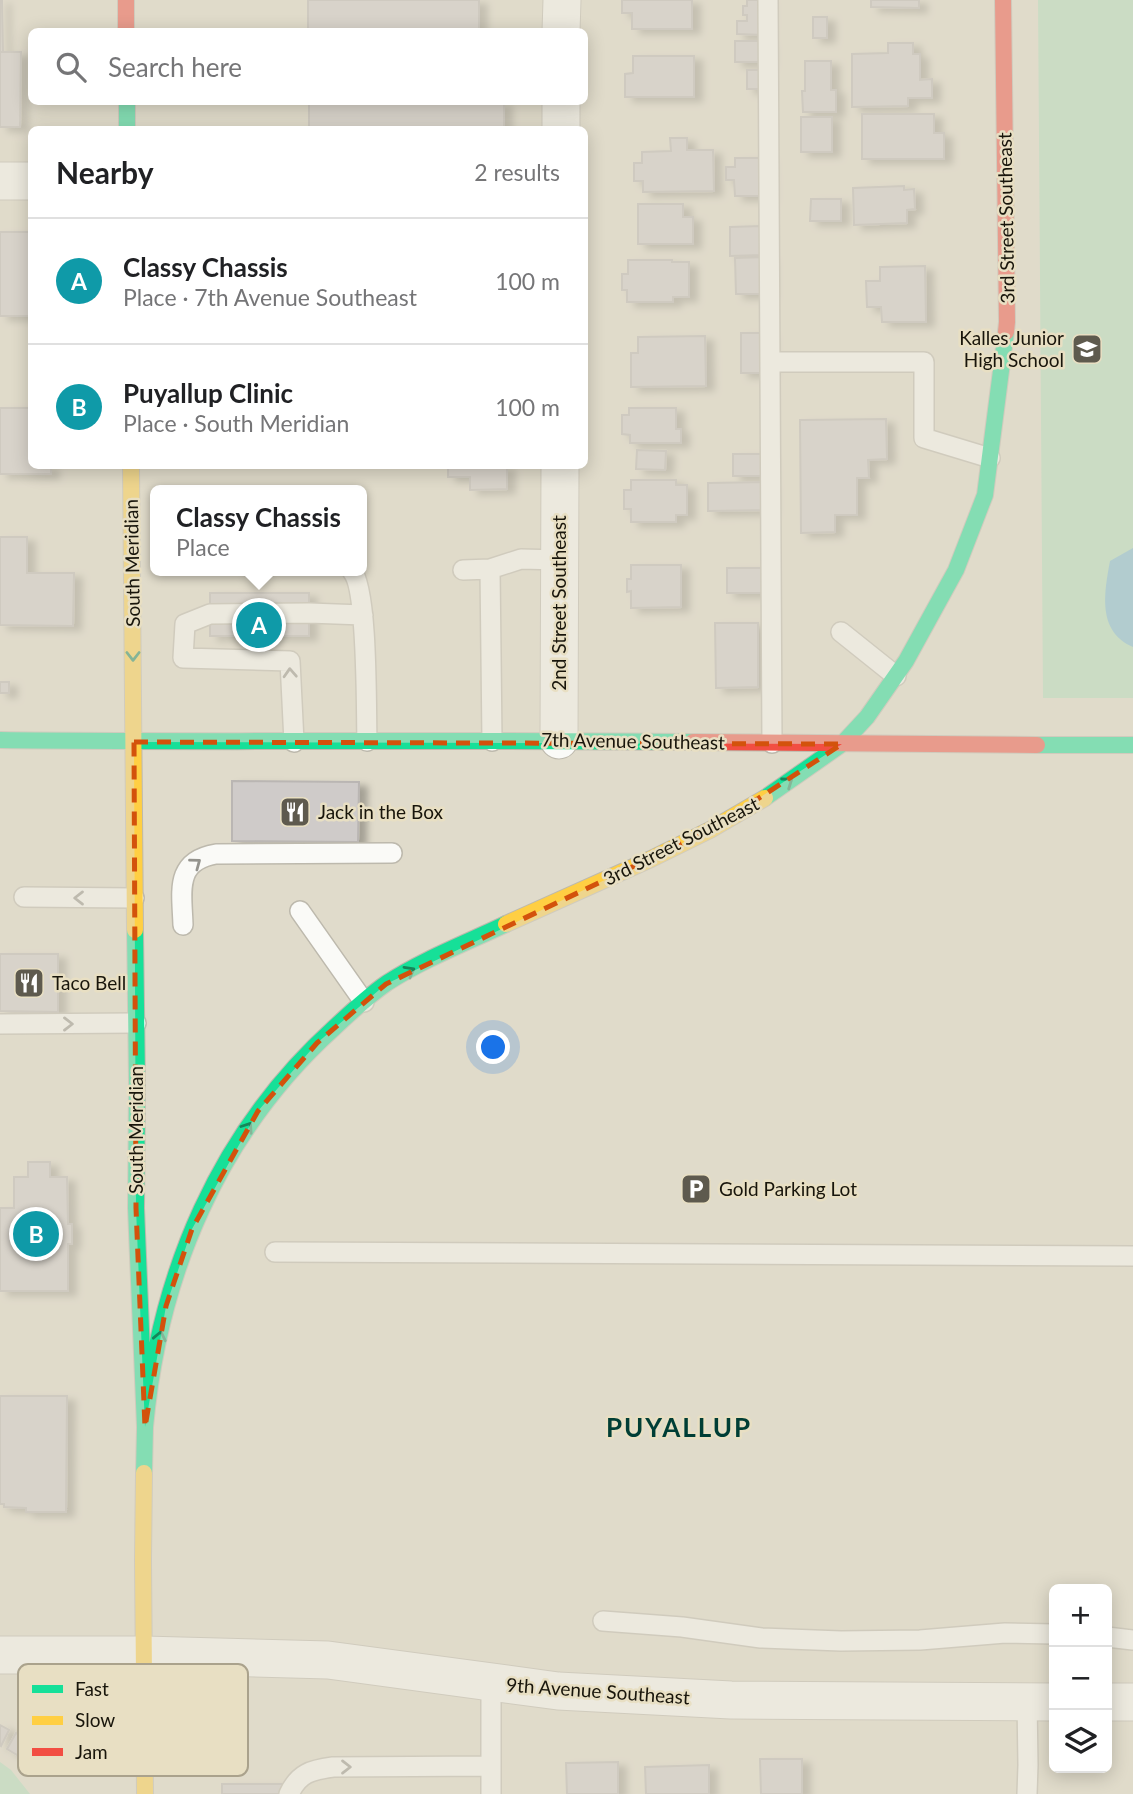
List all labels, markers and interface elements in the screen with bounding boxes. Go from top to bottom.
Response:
search box [28,28,588,105]
icon: search [52,48,90,86]
text: Search here [108,51,242,83]
street label: 3rd Street Southeast [993,132,1018,304]
text: Nearby [56,154,154,190]
text: 2 results [474,158,560,186]
text: Classy Chassis [123,251,288,283]
text: A [71,267,87,295]
text: 100 m [495,267,560,295]
text: Place · 7th Avenue Southeast [123,283,417,311]
place label: Kalles Junior High School [959,326,1064,371]
school or university icon: Kalles Junior High School [1070,332,1104,366]
text: Puyallup Clinic [123,377,293,409]
text: B [71,393,87,421]
text: 100 m [495,393,560,421]
text: Place · South Meridian [123,409,349,437]
popup [150,485,367,576]
street label: South Meridian [119,499,144,627]
text: Classy Chassis [176,501,341,533]
street label: 2nd Street Southeast [547,515,570,691]
text: Place [176,533,230,561]
pin: A [236,599,282,651]
one-way arrow [125,651,141,662]
one-way arrow [283,668,298,679]
street label: 7th Avenue Southeast [541,727,725,754]
one-way arrow [780,778,793,790]
street label: 3rd Street Southeast [599,791,763,890]
restaurant icon: Jack in the Box [278,795,312,829]
place label: Jack in the Box [318,800,444,823]
one-way arrow [189,859,201,871]
one-way arrow [73,890,84,906]
restaurant icon: Taco Bell [12,966,46,1000]
one-way arrow [402,966,415,979]
place label: Taco Bell [52,971,126,994]
one-way arrow [63,1016,74,1032]
your location [476,1030,510,1064]
street label: South Meridian [124,1066,147,1194]
one-way arrow [240,1122,253,1135]
parking icon: Gold Parking Lot [679,1172,713,1206]
place label: Gold Parking Lot [719,1177,857,1200]
pin: B [13,1208,59,1260]
one-way arrow [151,1330,166,1342]
district label: PUYALLUP [606,1411,752,1443]
map controls [1049,1584,1112,1773]
button: + [1049,1584,1112,1647]
button: − [1049,1647,1112,1710]
legend [18,1664,248,1776]
street label: 9th Avenue Southeast [505,1673,691,1708]
text: Fast [75,1677,109,1700]
text: Slow [75,1708,115,1731]
button: layers [1049,1710,1112,1773]
text: Jam [75,1740,108,1763]
one-way arrow [341,1759,352,1775]

